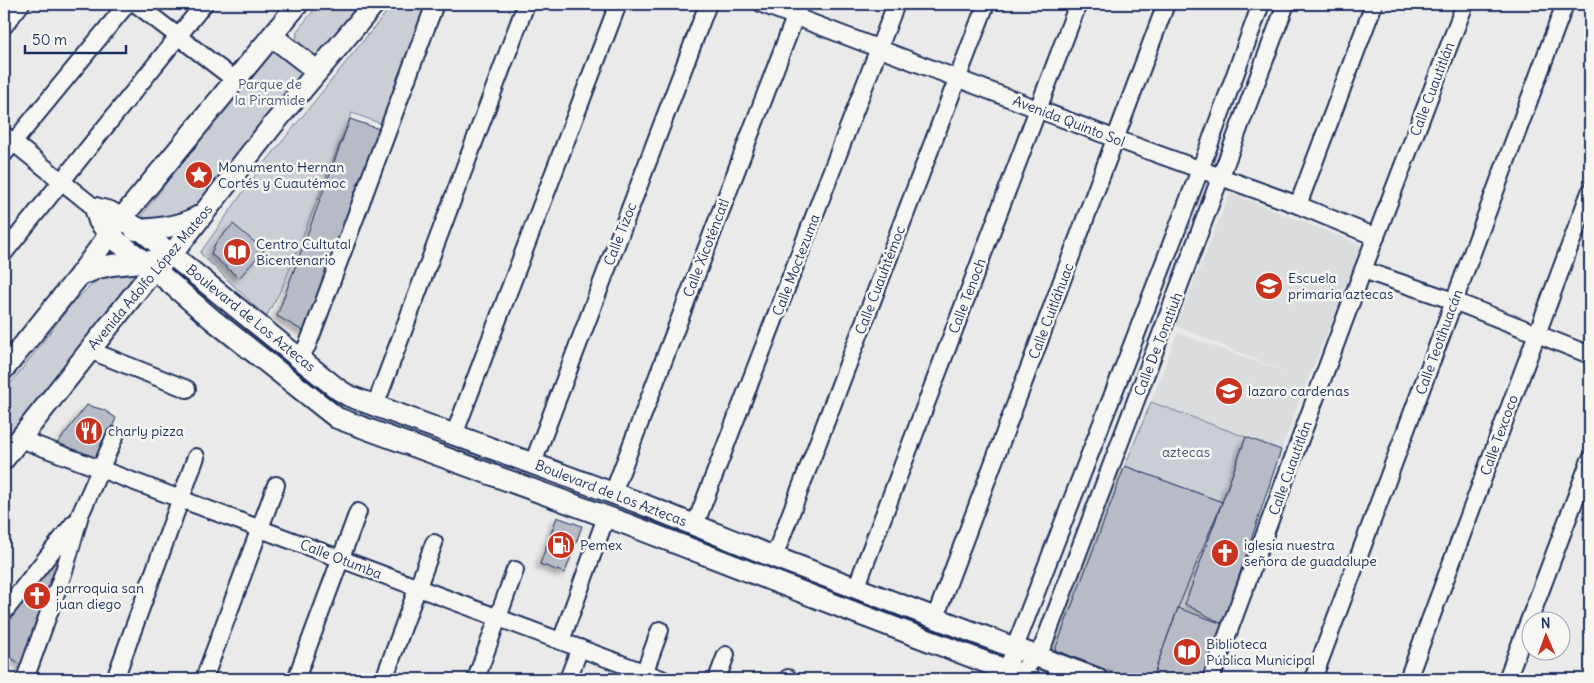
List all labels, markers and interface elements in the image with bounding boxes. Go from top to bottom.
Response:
scale bar [25,22,126,54]
text: 50 m [32,30,67,49]
street label: Calle Cuautitlán [1406,39,1458,139]
park label: Parque de la Piramide [235,75,305,109]
street label: Avenida Quinto Sol [1010,91,1128,151]
place label: Monumento Hernan Cortés y Cuautémoc [218,158,346,192]
place icon: Monumento Hernan Cortés y Cuautémoc [184,160,214,190]
street label: Calle Xicoténcatl [679,196,733,300]
street label: Calle Tizoc [600,200,640,268]
street label: Avenida Adolfo López Mateos [84,201,216,353]
street label: Calle Moctezuma [768,211,824,319]
street label: Calle Cuauhtémoc [851,223,909,337]
place label: Centro Cultutal Bicentenario [256,235,351,269]
library icon: Centro Cultutal Bicentenario [222,237,252,267]
street label: Calle Tenoch [944,256,990,336]
street label: Boulevard de Los Aztecas [183,260,319,376]
street label: Calle Cuitláhuac [1024,260,1078,362]
place label: Escuela primaria aztecas [1288,269,1393,303]
school or university icon: Escuela primaria aztecas [1254,271,1284,301]
street label: Calle Teotihuacán [1412,287,1466,397]
street label: Calle De Tonatiuh [1130,290,1186,398]
school or university icon: lazaro cardenas [1214,376,1244,406]
place label: lazaro cardenas [1248,382,1349,400]
street label: Calle Texcoco [1476,392,1522,478]
restaurant icon: charly pizza [74,416,104,446]
street label: Calle Cuautitlán [1265,418,1315,518]
place label: charly pizza [108,422,184,440]
park label: aztecas [1162,443,1210,461]
street label: Boulevard de Los Aztecas [533,456,689,530]
fuel station icon: Pemex [546,530,576,560]
street label: Calle Otumba [298,535,384,583]
place label: Pemex [580,536,622,554]
place label: iglesia nuestra señora de guadalupe [1244,536,1377,570]
church icon: iglesia nuestra señora de guadalupe [1210,538,1240,568]
place label: parroquia san juan diego [55,579,144,613]
church icon: parroquia san juan diego [22,581,52,611]
north arrow [1522,610,1572,660]
text: N [1540,614,1551,632]
place label: Biblioteca Pública Municipal [1206,635,1315,669]
library icon: Biblioteca Pública Municipal [1172,637,1202,667]

